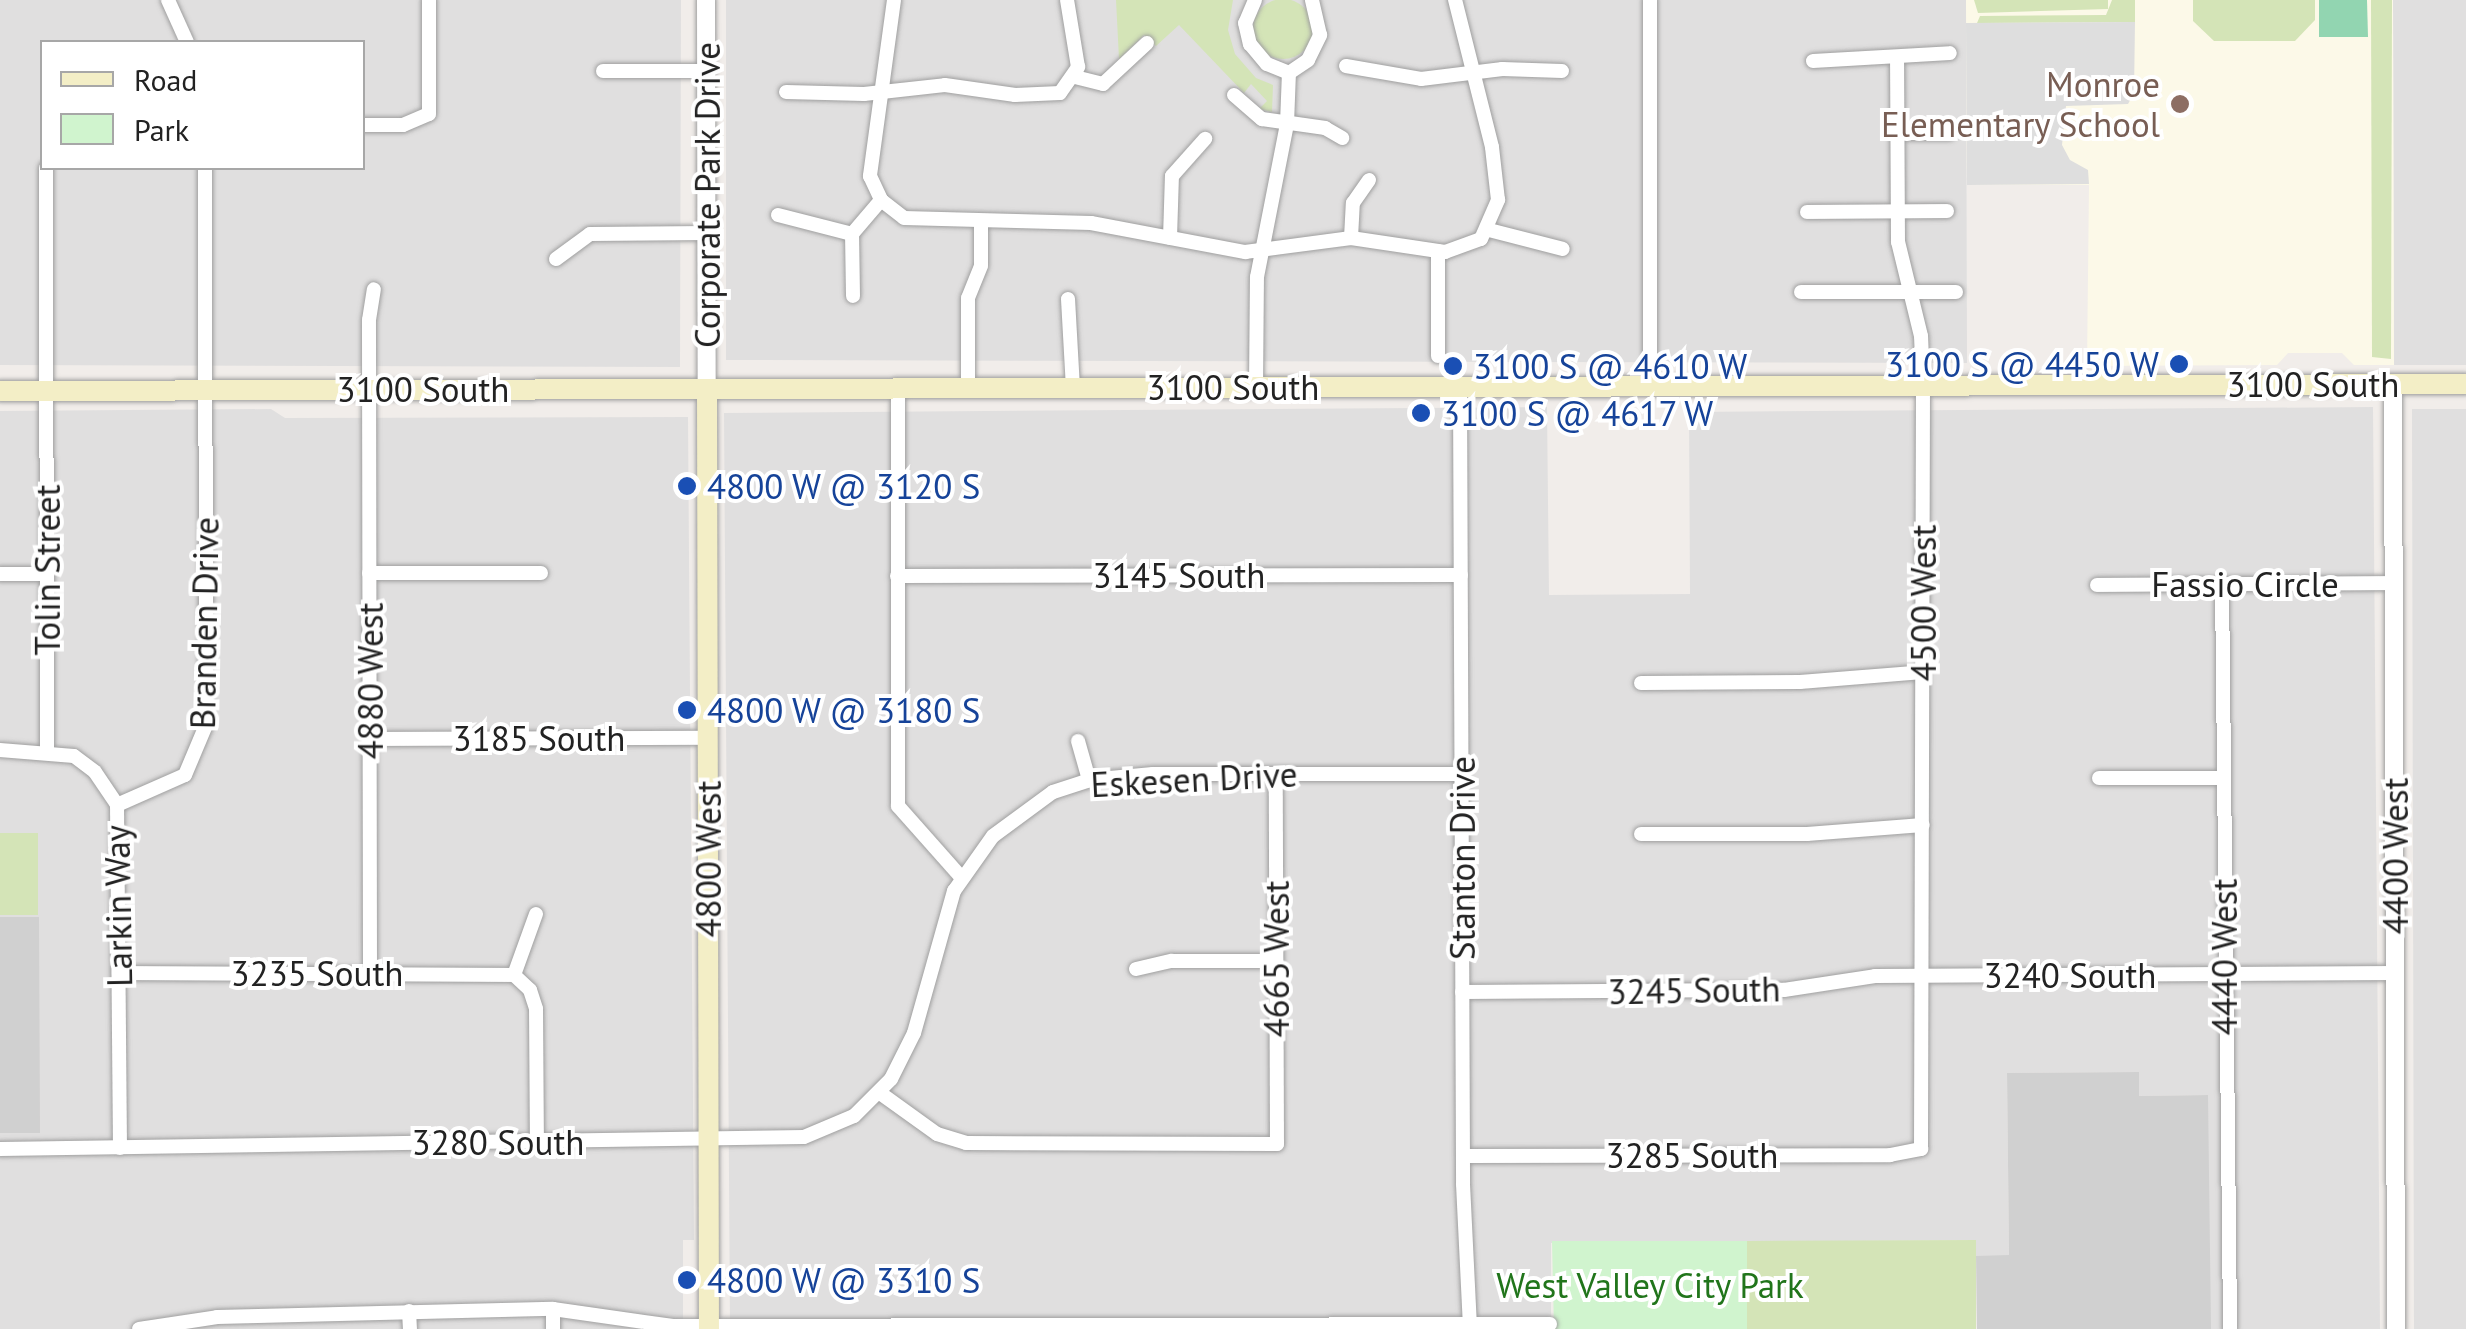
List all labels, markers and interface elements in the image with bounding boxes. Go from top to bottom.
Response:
legend [40,40,365,170]
street label: Corporate Park Drive [686,41,728,349]
text: Road [134,60,198,99]
place label: Monroe Elementary School [1880,63,2160,145]
marker: Monroe Elementary School [2169,93,2191,115]
text: Park [134,110,189,149]
place label: 3100 S @ 4450 W [1884,343,2159,385]
place label: 3100 S @ 4610 W [1473,345,1748,387]
marker: 3100 S @ 4450 W [2168,353,2190,375]
marker: 3100 S @ 4610 W [1442,355,1464,377]
street label: 3100 South [2227,363,2399,405]
street label: 3100 South [1147,366,1319,408]
street label: 3100 South [337,368,509,410]
place label: 3100 S @ 4617 W [1441,392,1716,434]
marker: 3100 S @ 4617 W [1410,402,1432,424]
place label: 4800 W @ 3120 S [707,465,982,507]
marker: 4800 W @ 3120 S [676,475,698,497]
street label: Tolin Street [26,484,68,656]
street label: Branden Drive [181,516,227,730]
street label: 4500 West [1902,524,1944,682]
street label: 3145 South [1093,554,1265,596]
street label: Fassio Circle [2151,563,2339,605]
street label: 4880 West [349,602,391,760]
place label: 4800 W @ 3180 S [707,689,982,731]
marker: 4800 W @ 3180 S [676,699,698,721]
street label: 3185 South [453,717,625,759]
street label: Eskesen Drive [1090,753,1298,805]
street label: Stanton Drive [1441,756,1483,960]
street label: 4400 West [2374,777,2416,935]
street label: 4800 West [687,780,729,938]
street label: Larkin Way [96,824,140,988]
street label: 4440 West [2203,878,2245,1036]
street label: 4665 West [1255,880,1297,1038]
street label: 3235 South [231,952,403,994]
street label: 3240 South [1984,954,2156,996]
street label: 3245 South [1607,967,1781,1013]
street label: 3280 South [412,1121,584,1163]
street label: 3285 South [1606,1134,1778,1176]
place label: 4800 W @ 3310 S [707,1259,982,1301]
park label: West Valley City Park [1494,1264,1806,1306]
marker: 4800 W @ 3310 S [676,1269,698,1291]

